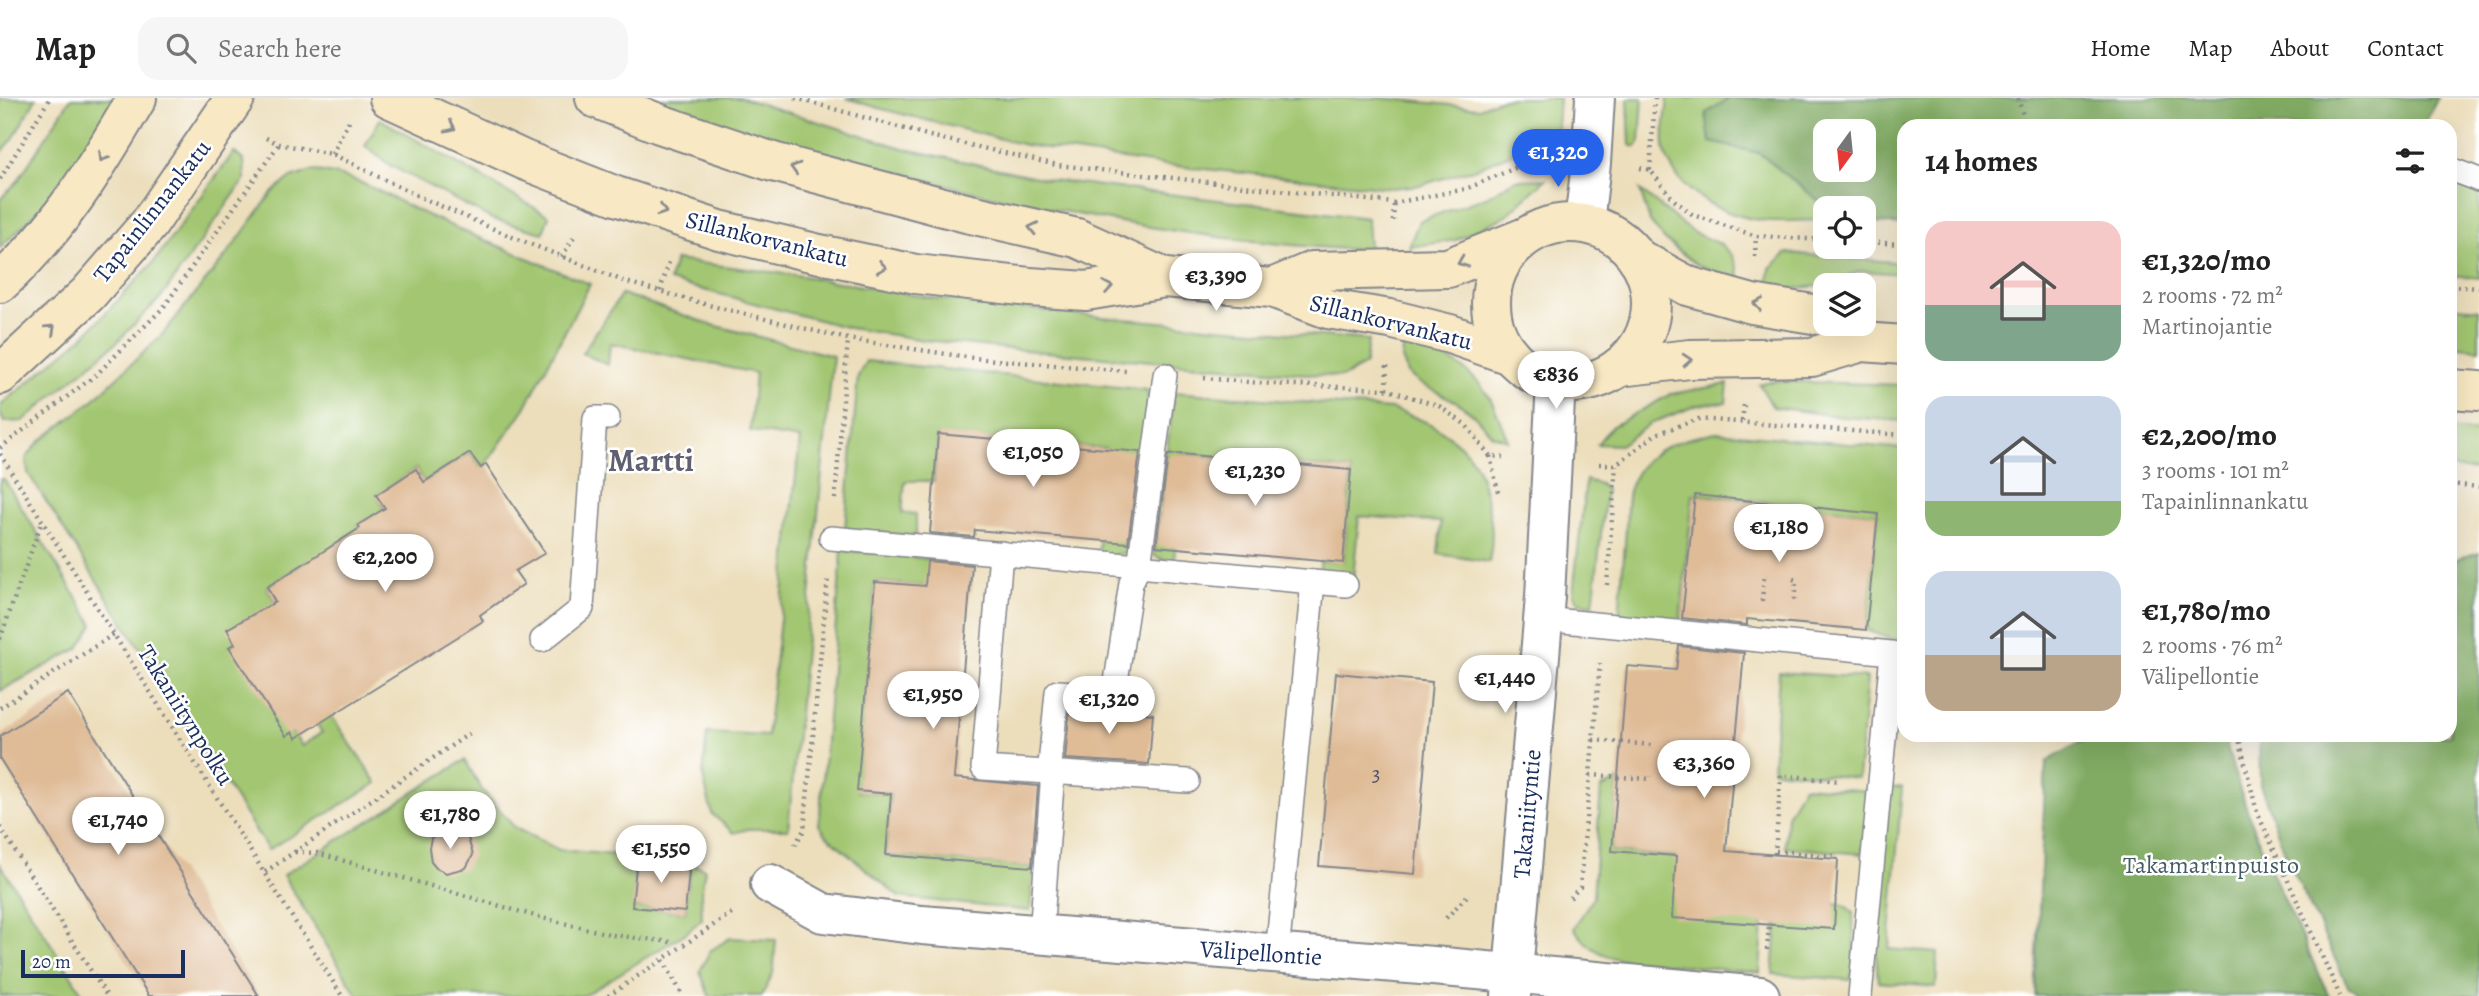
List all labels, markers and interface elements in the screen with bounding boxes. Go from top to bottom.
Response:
search box [138,17,628,80]
text: Map [35,26,96,71]
icon: search [162,29,200,67]
text: Search here [218,31,342,66]
text: Home [2090,32,2151,64]
text: Map [2189,32,2233,64]
text: About [2271,32,2329,64]
text: Contact [2367,32,2444,64]
one-way arrow [444,118,456,132]
north arrow [1813,119,1876,182]
map controls [1813,119,1876,336]
pin: €1,320 [1501,130,1615,189]
street label: Tapainlinnankatu [86,133,218,289]
text: €1,320 [1528,136,1588,167]
text: 14 homes [1925,141,2038,181]
icon: filters [2391,142,2429,180]
one-way arrow [98,149,111,162]
one-way arrow [789,162,801,176]
button: locate [1813,196,1876,259]
one-way arrow [655,203,667,217]
street label: Sillankorvankatu [682,203,852,275]
one-way arrow [1027,221,1039,236]
text: €1,320/mo [2142,240,2271,280]
icon: home [1981,249,2065,333]
pin: €3,390 [1159,254,1273,313]
one-way arrow [1456,254,1468,268]
one-way arrow [876,259,888,274]
text: €3,390 [1185,260,1247,291]
button: layers [1813,273,1876,336]
one-way arrow [1102,280,1114,295]
text: 2 rooms · 72 m² [2142,280,2283,311]
street label: Sillankorvankatu [1306,286,1476,358]
one-way arrow [1752,298,1764,313]
text: Martinojantie [2142,311,2272,342]
one-way arrow [43,325,56,338]
pin: €836 [1515,352,1597,411]
one-way arrow [1682,353,1693,368]
text: €836 [1534,358,1578,389]
text: €2,200/mo [2142,415,2277,455]
icon: home [1981,424,2065,508]
pin: €1,050 [976,430,1090,489]
text: €1,050 [1003,436,1063,467]
district label: Martti [608,438,694,482]
pin: €1,230 [1198,448,1312,508]
text: €1,230 [1225,455,1285,486]
text: 3 rooms · 101 m² [2142,455,2289,486]
text: Tapainlinnankatu [2142,486,2308,517]
pin: €1,180 [1722,504,1836,564]
text: €1,180 [1750,511,1808,542]
pin: €2,200 [328,534,442,594]
text: €2,200 [353,541,417,572]
text: €1,780/mo [2142,590,2271,630]
icon: home [1981,599,2065,683]
text: 2 rooms · 76 m² [2142,630,2283,661]
street label: Takaniitynpolku [130,639,242,791]
pin: €1,440 [1448,656,1562,715]
text: Välipellontie [2142,661,2259,692]
text: €1,440 [1475,662,1535,693]
pin: €1,950 [876,672,990,731]
pin: €1,320 [1052,676,1166,736]
text: €1,950 [903,678,963,709]
text: €1,320 [1079,683,1139,714]
pin: €3,360 [1647,740,1761,800]
text: €3,360 [1673,747,1735,778]
street label: Takaniityntie [1505,748,1549,880]
house number: 3 [1372,760,1380,788]
pin: €1,780 [393,792,507,851]
pin: €1,740 [61,798,175,857]
text: €1,780 [420,798,480,829]
text: €1,740 [88,804,148,835]
pin: €1,550 [604,826,718,885]
text: €1,550 [632,832,690,863]
park label: Takamartinpuisto [2123,849,2299,881]
street label: Välipellontie [1198,933,1323,973]
scale bar [21,947,186,979]
text: 20 m [32,949,71,975]

